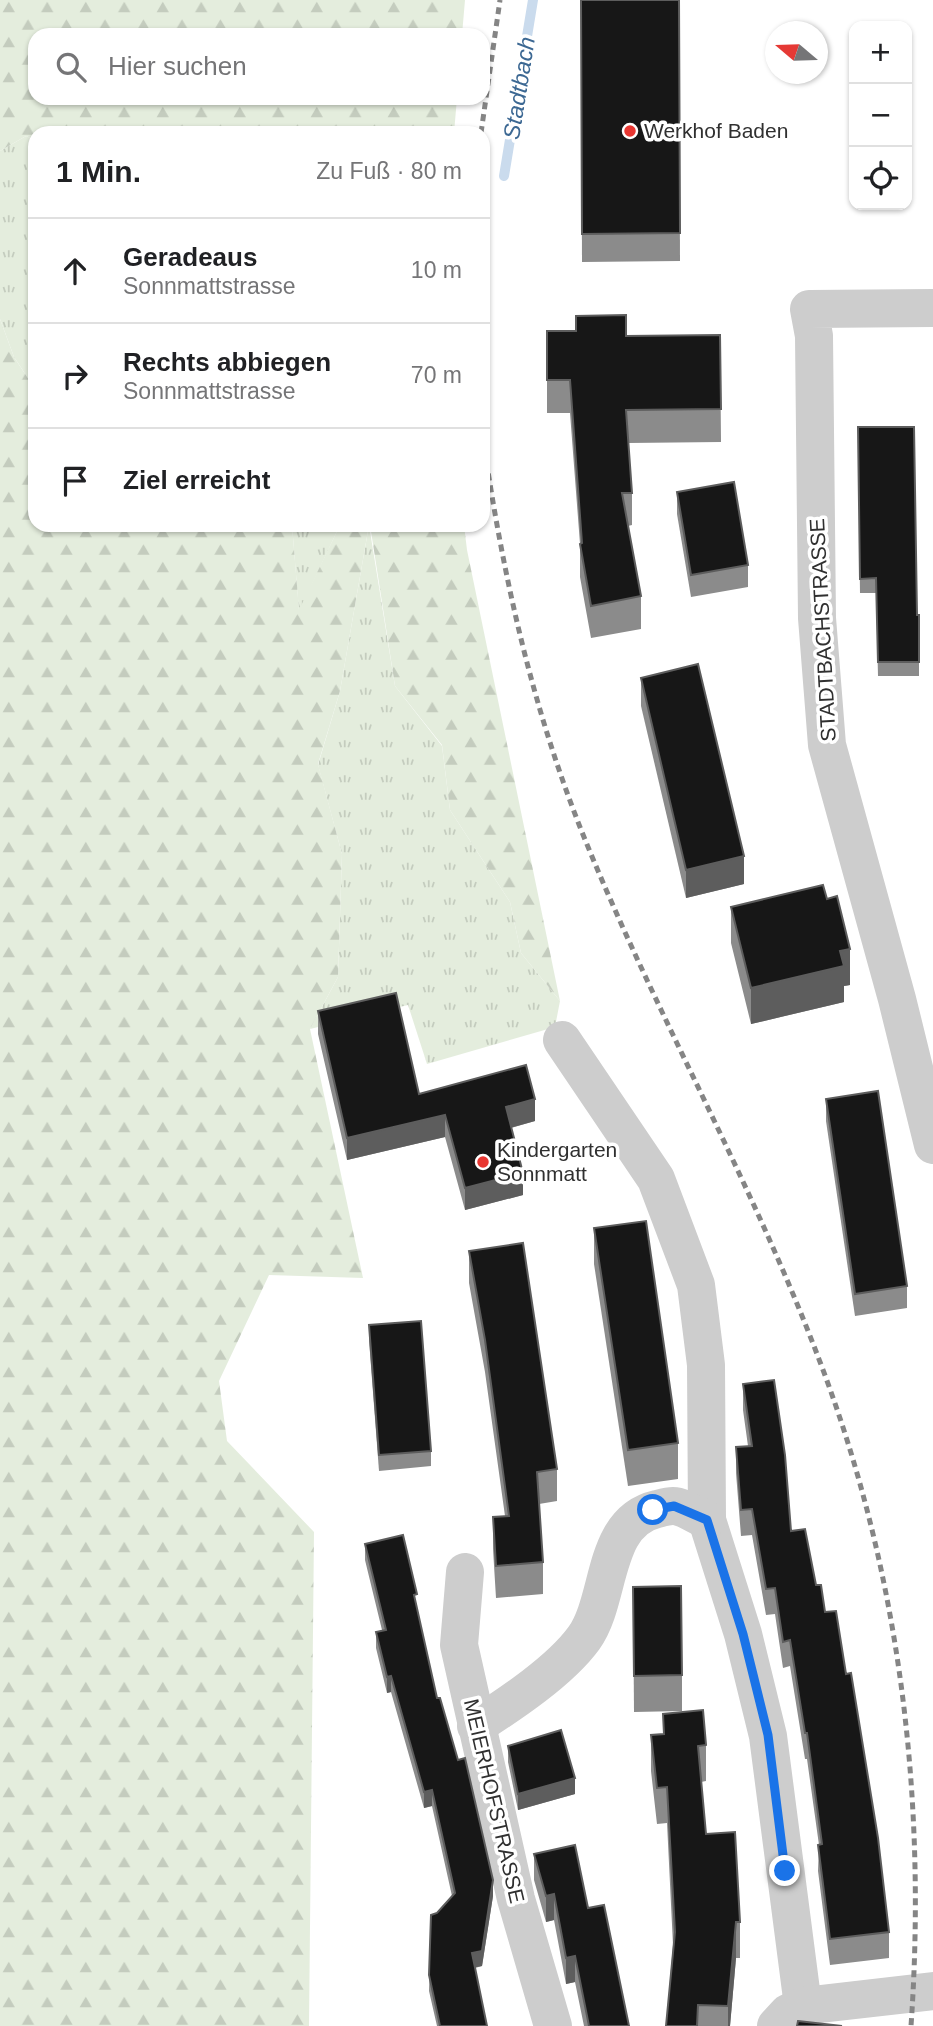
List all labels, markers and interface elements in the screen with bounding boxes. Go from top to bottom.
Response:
north arrow [765,21,828,84]
map controls [849,21,912,210]
button: + [849,21,912,84]
search box [28,28,490,105]
water label: Stadtbach [498,35,540,141]
icon: search [52,48,90,86]
text: Hier suchen [108,51,247,81]
button: − [849,84,912,147]
place label: Werkhof Baden [644,119,788,142]
marker: Werkhof Baden [622,123,638,139]
button: locate [849,147,912,210]
text: 1 Min. [56,155,141,188]
text: Zu Fuß · 80 m [316,158,462,184]
text: Geradeaus [123,242,257,272]
icon: ahead [56,252,94,290]
text: 10 m [411,257,462,283]
text: Sonnmattstrasse [123,273,296,299]
text: Rechts abbiegen [123,347,331,377]
icon: right [56,357,94,395]
text: 70 m [411,362,462,388]
text: Sonnmattstrasse [123,378,296,404]
icon: arrive [56,462,94,500]
text: Ziel erreicht [123,465,270,495]
street label: STADTBACHSTRASSE [805,518,840,742]
place label: Kindergarten Sonnmatt [497,1138,617,1185]
marker: Kindergarten Sonnmatt [475,1154,491,1170]
route start [637,1494,668,1525]
street label: MEIERHOFSTRASSE [460,1697,529,1905]
route end [769,1855,800,1886]

